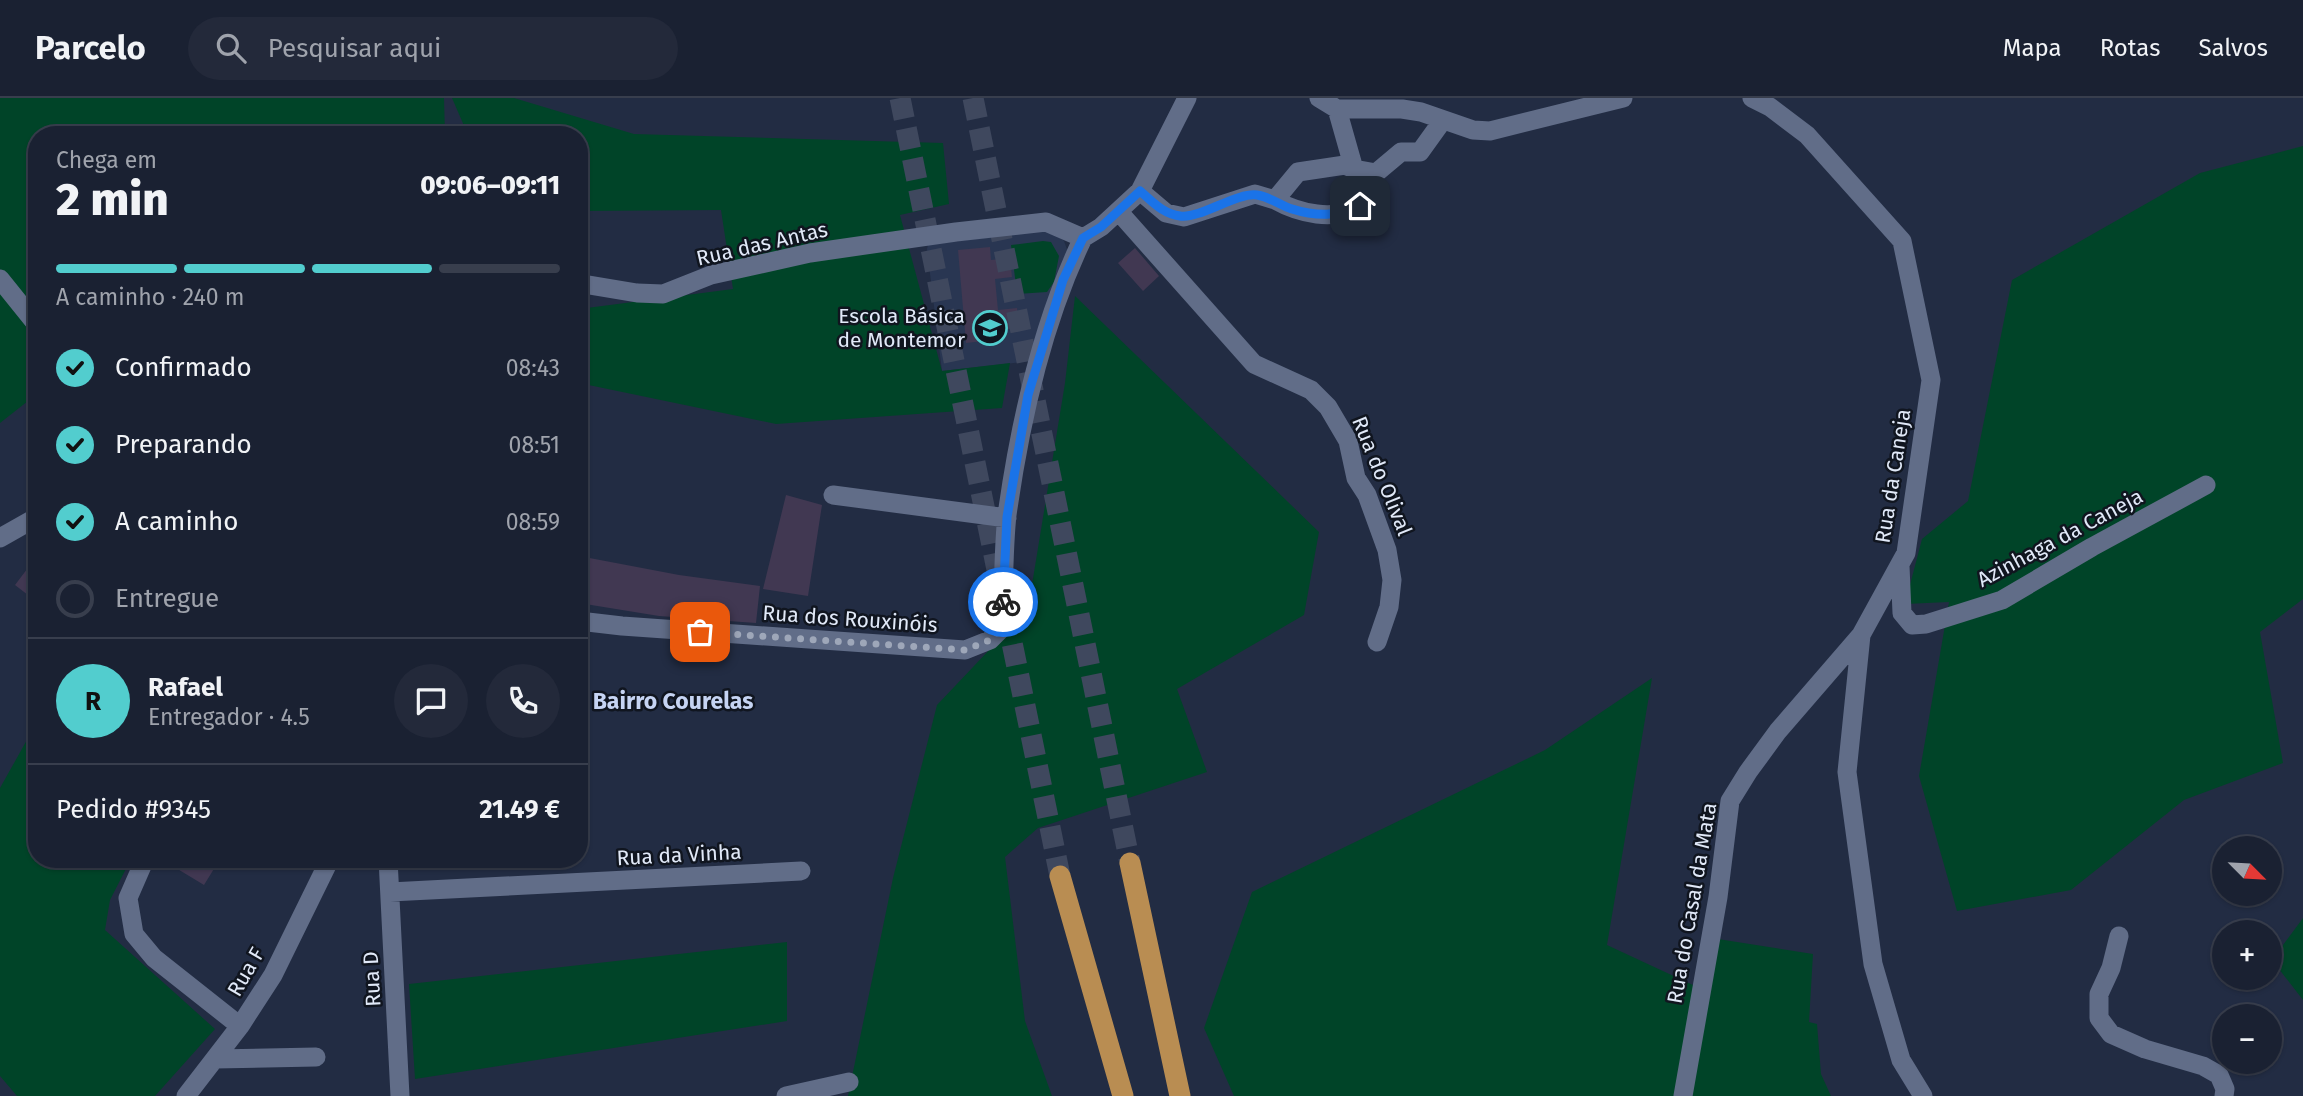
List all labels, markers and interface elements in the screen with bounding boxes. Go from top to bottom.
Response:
search box [188,17,678,80]
text: Parcelo [35,28,146,68]
icon: search [212,29,250,67]
text: Pesquisar aqui [268,33,441,64]
text: Mapa [2003,34,2062,62]
text: Rotas [2100,34,2160,62]
text: Salvos [2198,34,2268,62]
text: Chega em [56,146,157,174]
text: 09:06–09:11 [420,170,560,201]
text: 2 min [56,172,169,227]
pin [1330,176,1390,236]
icon: home [1341,187,1379,225]
street label: Rua das Antas [694,216,830,272]
text: A caminho · 240 m [56,283,245,311]
place label: Escola Básica de Montemor [837,303,965,353]
school or university icon: Escola Básica de Montemor [971,309,1009,347]
icon: check [56,349,94,387]
text: Confirmado [115,352,252,383]
text: 08:43 [506,354,560,382]
street label: Rua da Caneja [1870,407,1916,545]
street label: Rua do Olival [1346,413,1418,539]
icon: check [56,426,94,464]
text: Preparando [115,429,252,460]
text: 08:51 [509,431,560,459]
street label: Azinhaga da Caneja [1973,483,2147,593]
icon: check [56,503,94,541]
text: A caminho [115,506,238,537]
text: 08:59 [506,508,560,536]
courier [968,567,1038,637]
text: Entregue [115,583,219,614]
icon: bike [984,583,1022,621]
street label: Rua dos Rouxinóis [762,600,939,638]
pin [670,602,730,662]
icon: bag [681,613,719,651]
button: chat [394,664,468,738]
button: phone [486,664,560,738]
text: Rafael [148,672,223,703]
text: R [85,686,101,717]
district label: Bairro Courelas [593,687,753,715]
text: Entregador · 4.5 [148,703,310,731]
text: Pedido #9345 [56,794,211,825]
text: 21.49 € [479,794,560,825]
street label: Rua do Casal da Mata [1662,800,1722,1006]
north arrow [2212,836,2282,906]
map controls [2212,836,2282,1074]
street label: Rua da Vinha [616,839,742,871]
button: + [2212,920,2282,990]
street label: Rua F [222,943,270,1001]
street label: Rua D [358,951,386,1007]
button: − [2212,1004,2282,1074]

